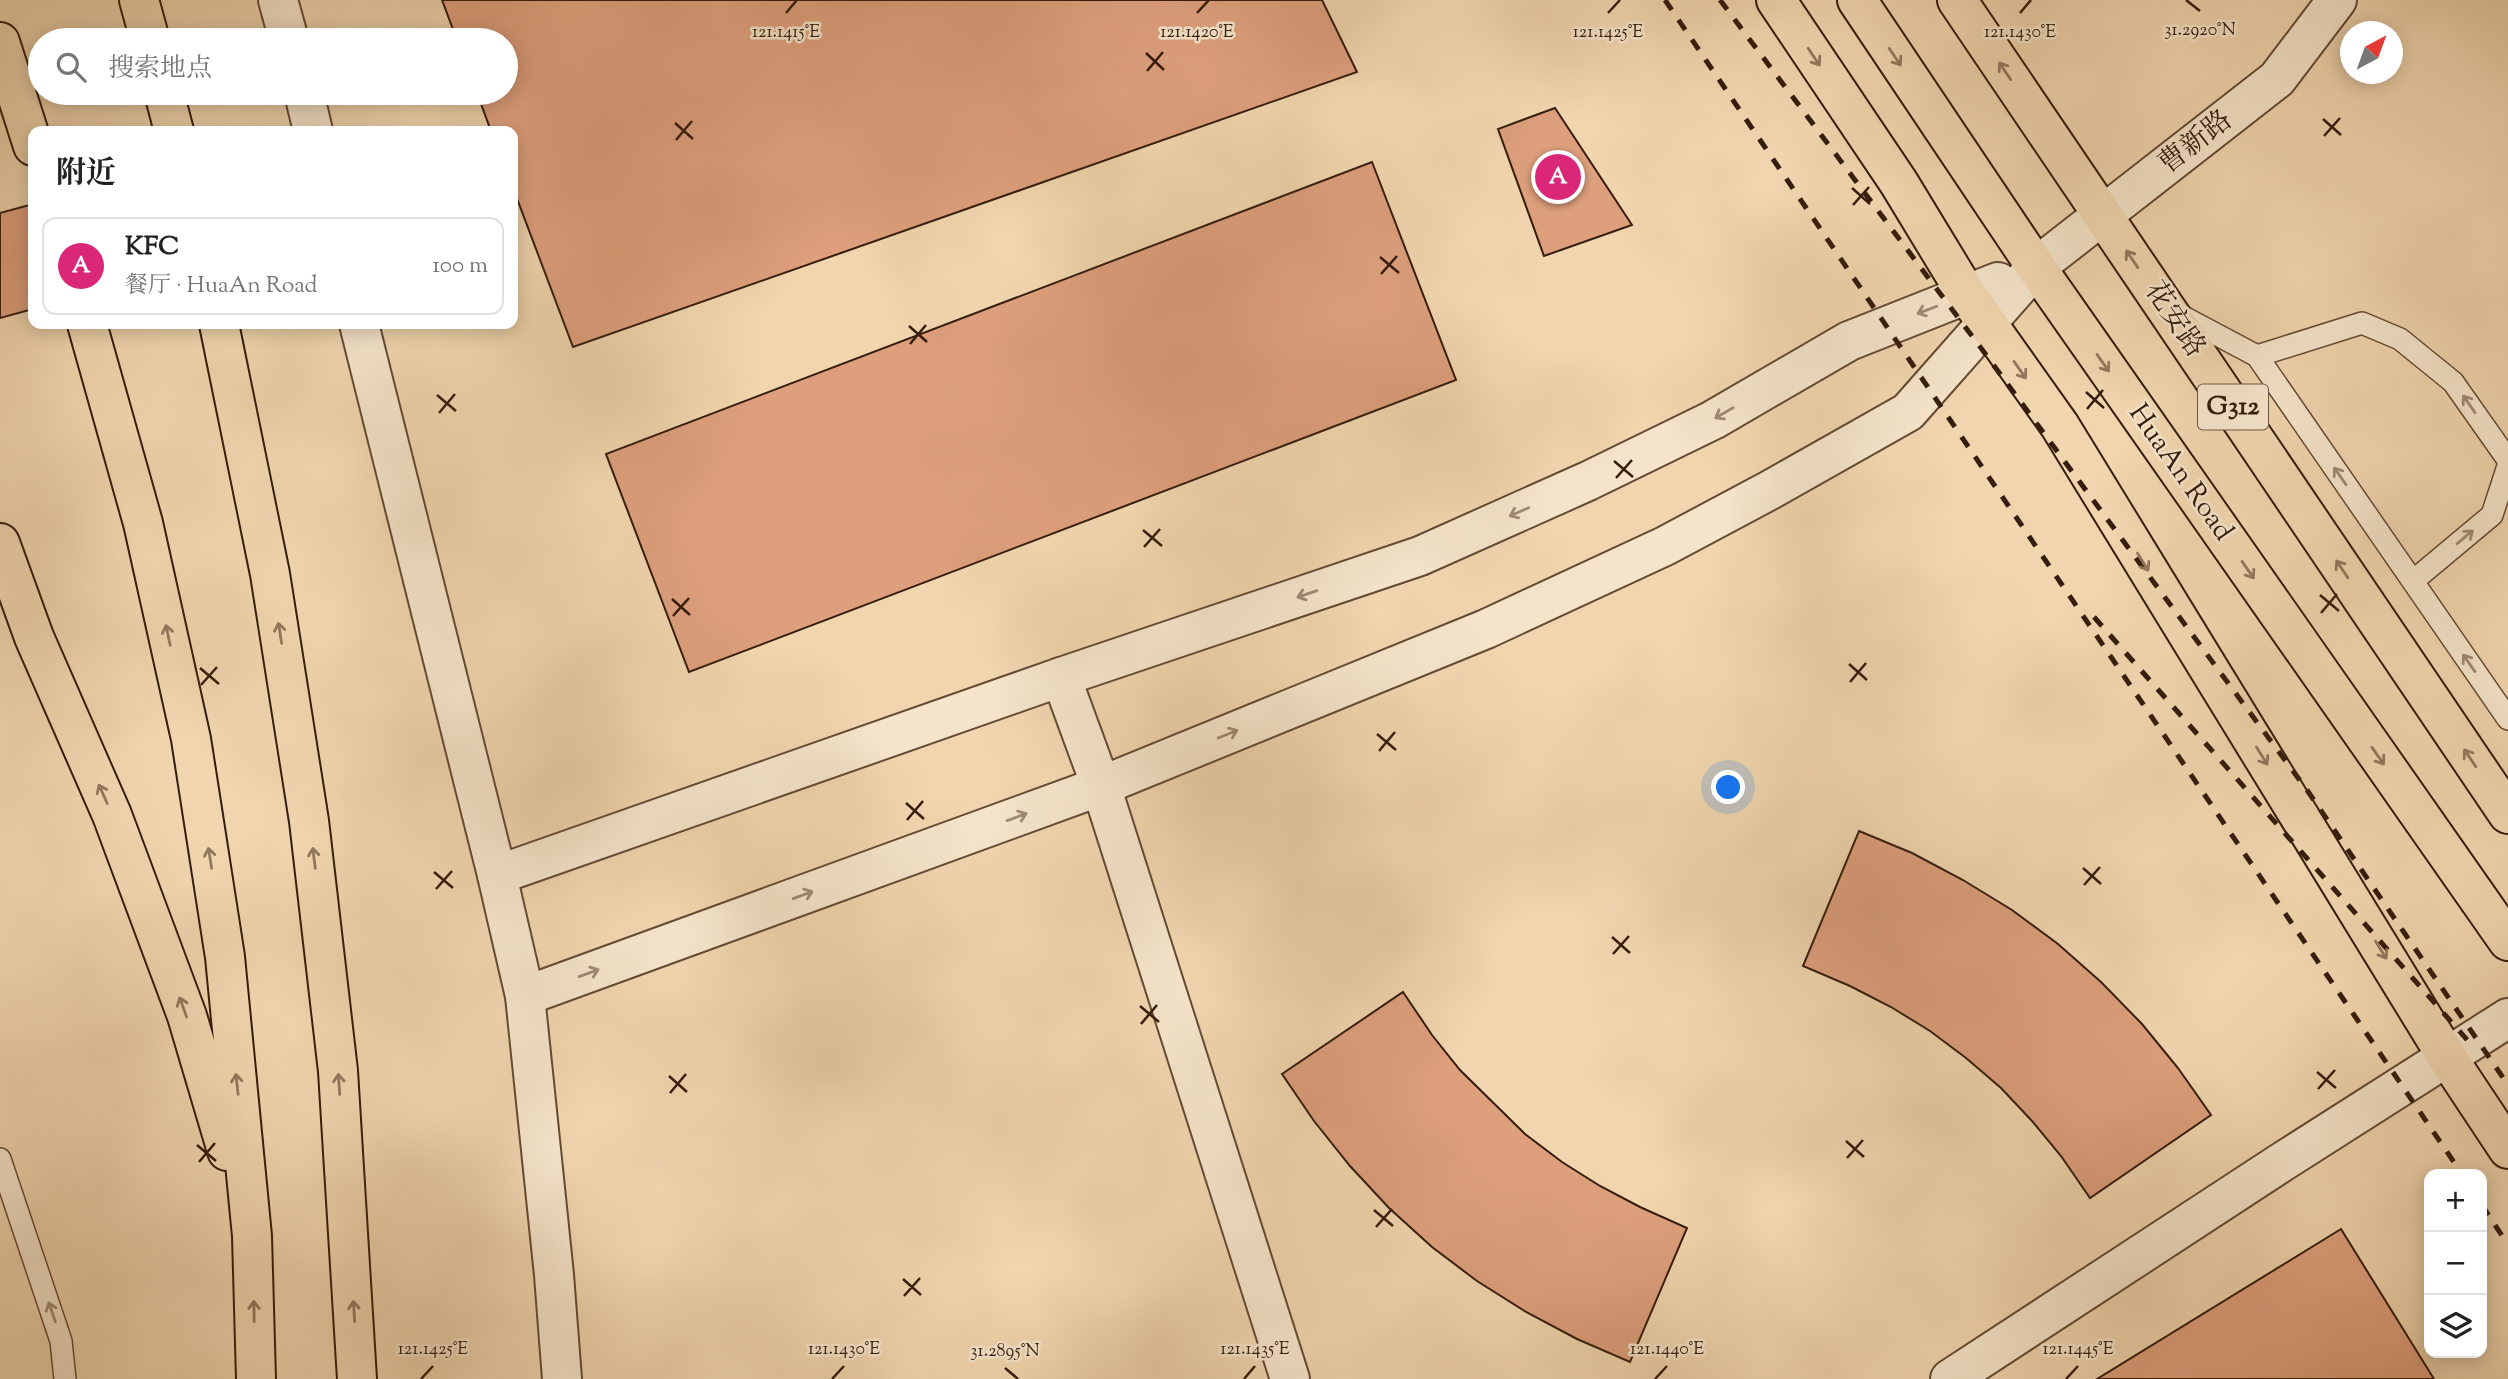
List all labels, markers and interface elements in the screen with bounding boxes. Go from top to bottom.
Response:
text: 31.2920°N [2164,18,2236,44]
text: 121.1415°E [752,20,820,46]
text: 121.1420°E [1160,20,1234,46]
text: 121.1425°E [1573,20,1643,46]
text: 121.1430°E [1984,20,2056,46]
north arrow [2340,21,2403,84]
search box [28,28,518,105]
one-way arrow [1807,47,1821,66]
one-way arrow [1888,47,1902,66]
icon: search [52,48,90,86]
text: 搜索地点 [108,51,212,88]
one-way arrow [1998,61,2012,81]
street label: 曹新路 [2151,101,2241,185]
pin: A [1535,151,1581,203]
text: 附近 [56,153,116,196]
text: KFC [125,229,179,266]
text: A [72,250,90,283]
text: 100 m [432,250,488,283]
one-way arrow [2125,250,2140,269]
text: 餐厅 · HuaAn Road [125,270,318,303]
street label: 花安路 [2134,274,2214,366]
one-way arrow [1916,305,1938,318]
one-way arrow [2096,353,2110,372]
one-way arrow [2013,360,2027,379]
road number: G312 [2198,384,2268,430]
one-way arrow [2462,395,2476,414]
street label: HuaAn Road [2118,396,2242,550]
one-way arrow [1714,407,1735,420]
one-way arrow [2333,466,2347,486]
one-way arrow [1509,506,1530,519]
one-way arrow [2456,530,2474,545]
one-way arrow [2136,551,2150,571]
one-way arrow [2241,560,2255,579]
one-way arrow [2335,560,2349,579]
one-way arrow [1297,589,1319,601]
one-way arrow [273,622,286,645]
one-way arrow [161,624,175,647]
one-way arrow [2462,654,2476,673]
one-way arrow [1217,727,1239,740]
one-way arrow [2255,745,2269,765]
one-way arrow [2371,746,2385,765]
one-way arrow [2463,748,2477,768]
your location [1711,770,1745,804]
one-way arrow [96,784,109,805]
one-way arrow [1005,810,1027,822]
one-way arrow [203,847,216,870]
one-way arrow [307,847,320,870]
one-way arrow [791,888,813,900]
one-way arrow [2374,939,2388,959]
one-way arrow [578,966,600,978]
one-way arrow [176,996,188,1018]
one-way arrow [230,1073,243,1096]
one-way arrow [332,1073,345,1096]
map controls [2424,1169,2487,1358]
button: + [2424,1169,2487,1232]
button: − [2424,1232,2487,1295]
button: layers [2424,1295,2487,1358]
one-way arrow [247,1300,261,1323]
one-way arrow [347,1300,360,1323]
one-way arrow [45,1302,57,1324]
text: 121.1425°E [398,1337,468,1363]
text: 121.1430°E [808,1337,880,1363]
text: 121.1435°E [1220,1337,1290,1363]
text: 121.1440°E [1630,1337,1704,1363]
text: 121.1445°E [2042,1337,2114,1363]
text: 31.2895°N [970,1339,1040,1365]

